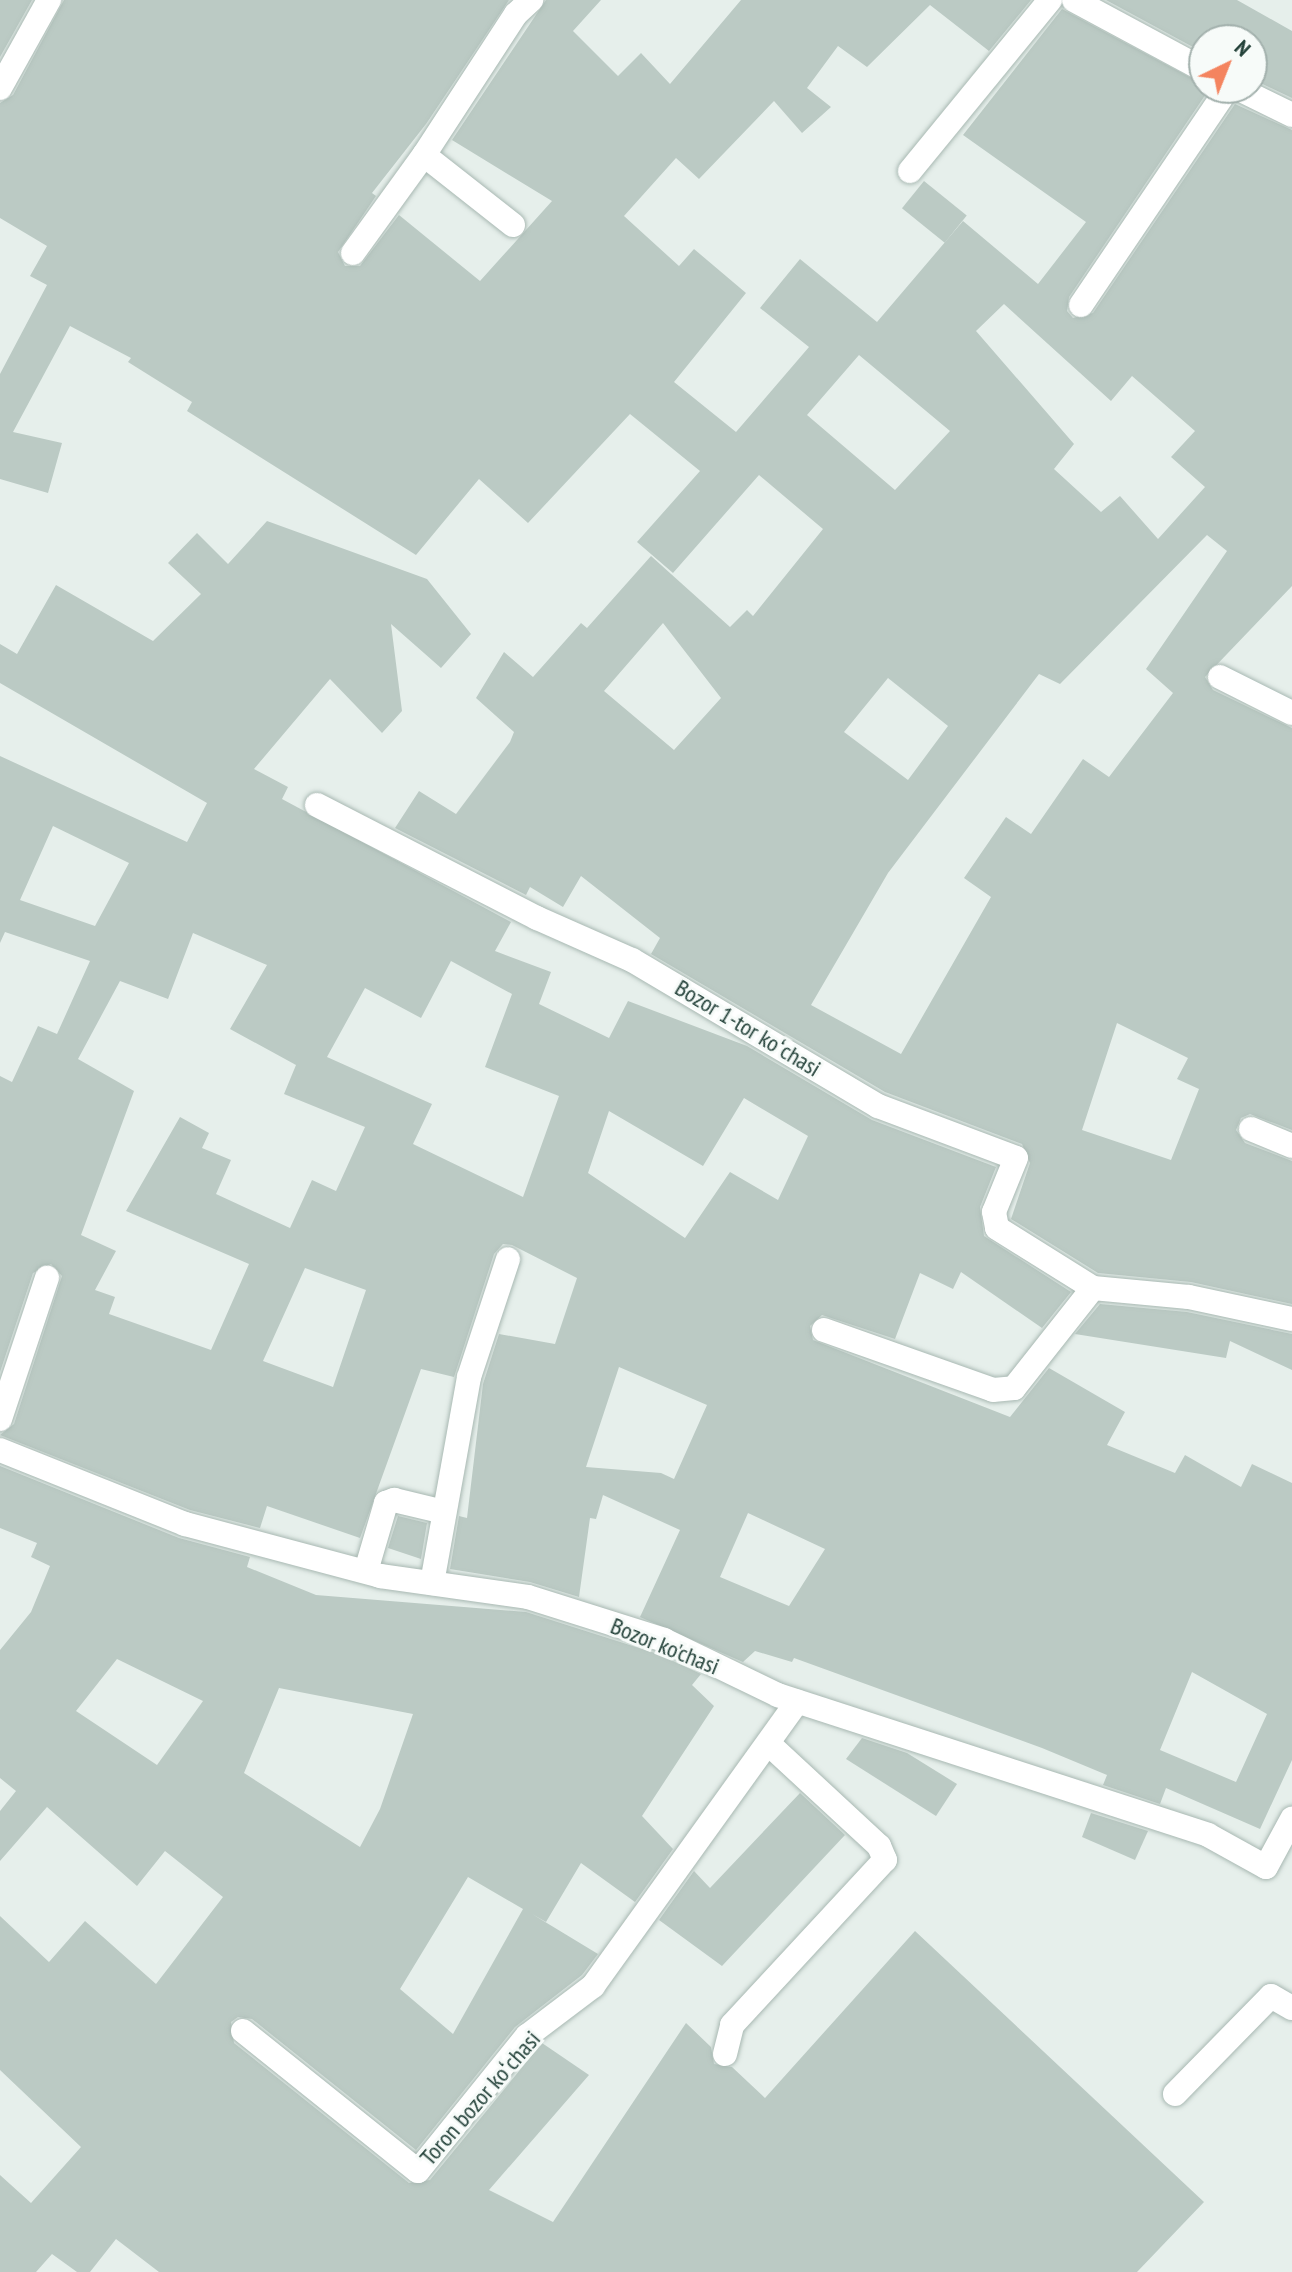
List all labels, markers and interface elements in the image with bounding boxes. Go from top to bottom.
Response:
north arrow [1188,24,1268,104]
text: N [1229,34,1257,62]
street label: Bozor 1-tor koʻchasi [670,973,826,1083]
street label: Bozor ko'chasi [607,1611,723,1681]
street label: Toron bozor koʻchasi [414,2025,546,2171]

